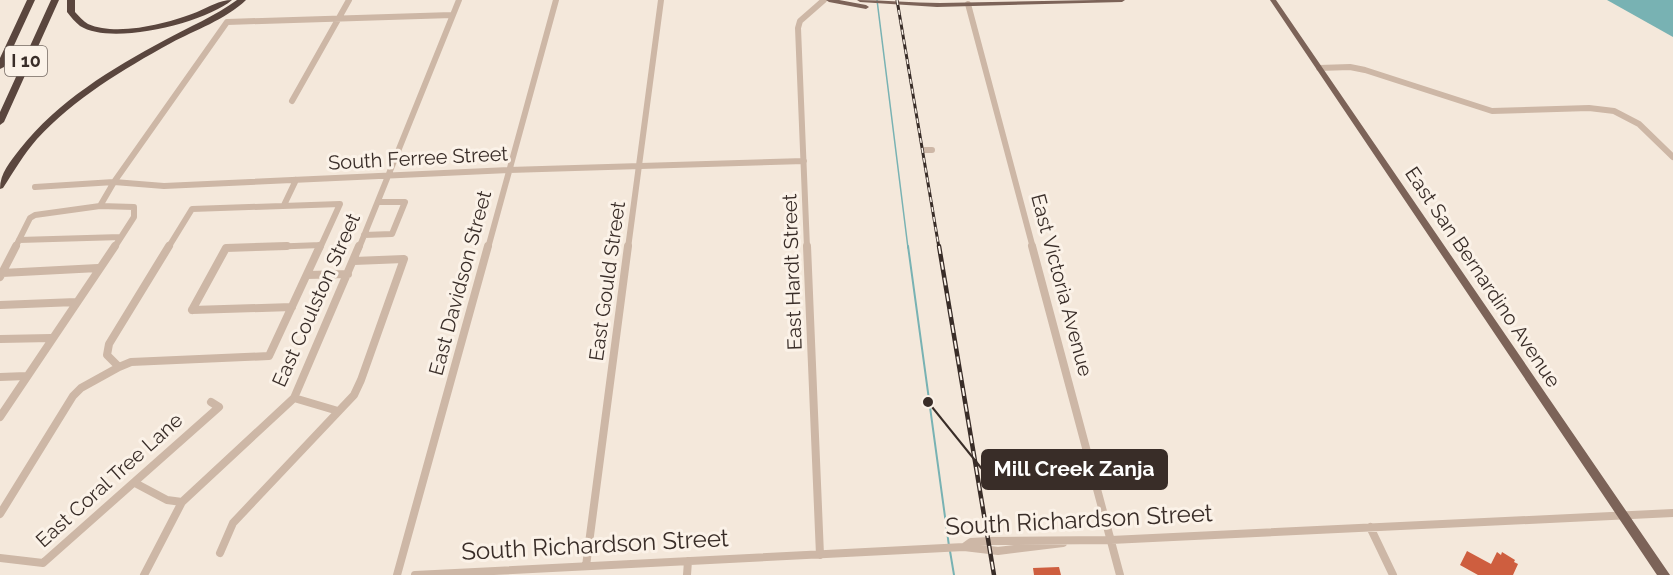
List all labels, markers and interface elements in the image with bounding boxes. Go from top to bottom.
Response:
road number: I 10 [5,46,47,76]
street label: South Ferree Street [327,141,509,175]
street label: East San Bernardino Avenue [1400,162,1566,392]
street label: East Davidson Street [424,188,496,378]
street label: East Victoria Avenue [1026,191,1098,379]
street label: East Hardt Street [777,193,807,351]
street label: East Gould Street [584,199,630,362]
street label: East Coulston Street [267,209,365,391]
street label: East Coral Tree Lane [31,408,187,552]
callout: Mill Creek Zanja [982,450,1167,489]
text: Mill Creek Zanja [993,456,1155,481]
street label: South Richardson Street [944,498,1213,541]
street label: South Richardson Street [460,523,729,566]

